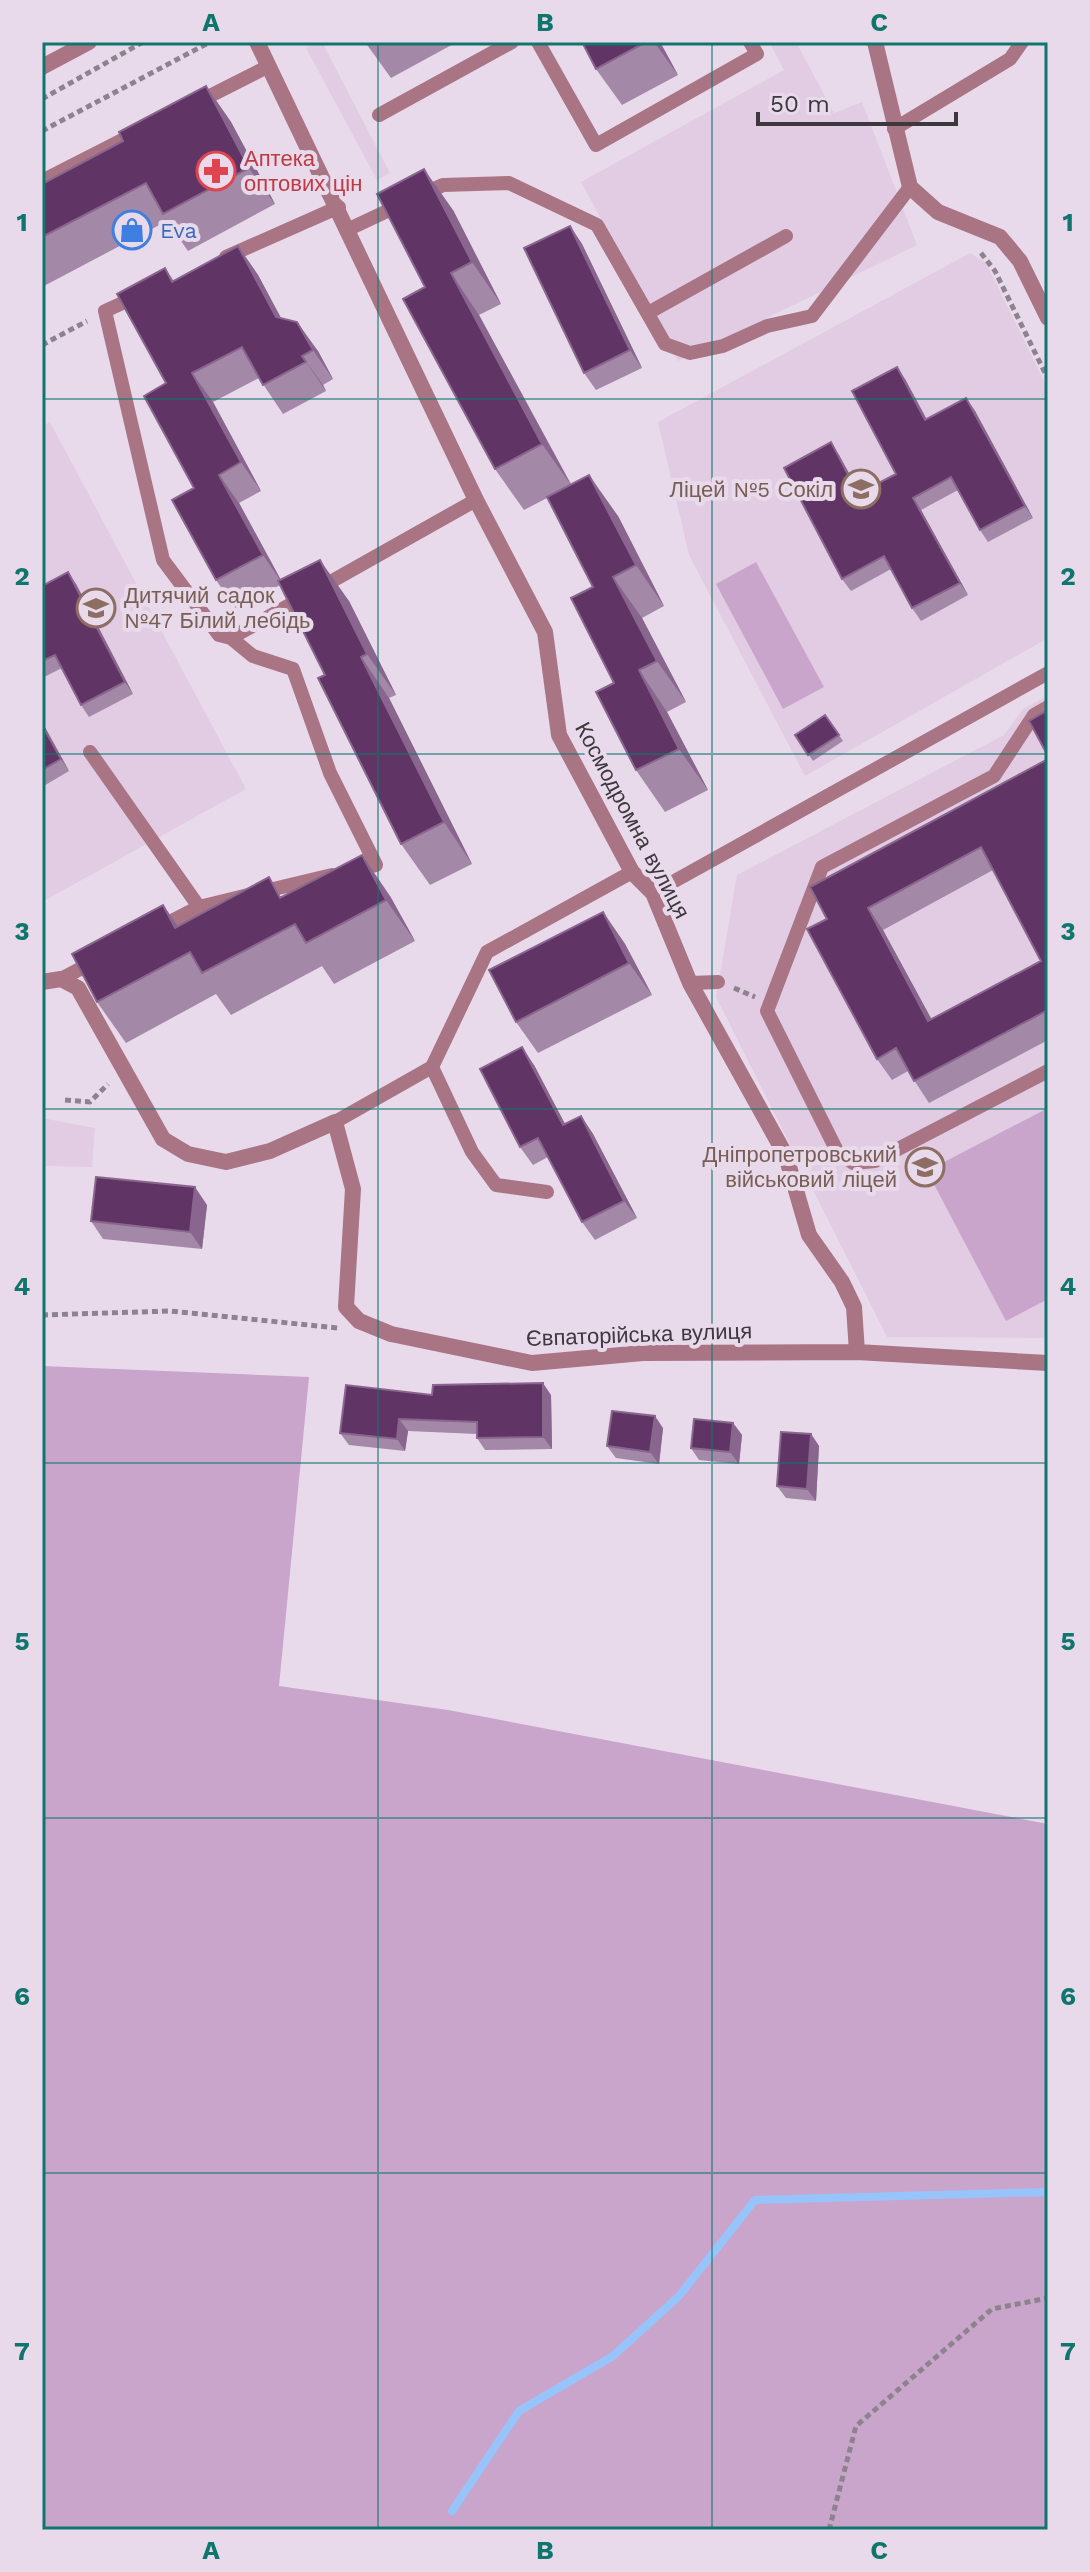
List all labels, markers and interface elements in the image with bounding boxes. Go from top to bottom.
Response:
text: A [202,7,220,37]
text: B [536,7,554,37]
text: C [870,7,888,37]
scale bar [758,76,956,126]
text: 50 m [770,90,830,118]
place label: Аптека оптових цін [244,146,362,196]
pharmacy icon: Аптека оптових цін [195,150,237,192]
text: 1 [16,207,28,237]
text: 1 [1062,207,1074,237]
shop icon: Eva [111,209,153,251]
place label: Eva [160,218,197,243]
school or university icon: Ліцей №5 Сокіл [840,468,882,510]
place label: Ліцей №5 Сокіл [669,477,833,502]
text: 2 [14,561,30,591]
text: 2 [1060,561,1076,591]
place label: Дитячий садок №47 Білий лебідь [124,583,310,633]
school or university icon: Дитячий садок №47 Білий лебідь [75,587,117,629]
street label: Космодромна вулиця [570,718,695,923]
text: 3 [14,916,30,946]
text: 3 [1060,916,1076,946]
place label: Дніпропетровський військовий ліцей [703,1142,897,1192]
school or university icon: Дніпропетровський військовий ліцей [904,1146,946,1188]
text: 4 [14,1271,31,1301]
text: 4 [1060,1271,1077,1301]
street label: Євпаторійська вулиця [525,1318,753,1351]
text: 5 [14,1626,30,1656]
text: 5 [1060,1626,1076,1656]
text: 6 [14,1981,30,2011]
text: 6 [1060,1981,1076,2011]
text: 7 [14,2336,30,2366]
text: 7 [1060,2336,1076,2366]
text: A [202,2535,220,2565]
text: B [536,2535,554,2565]
text: C [870,2535,888,2565]

